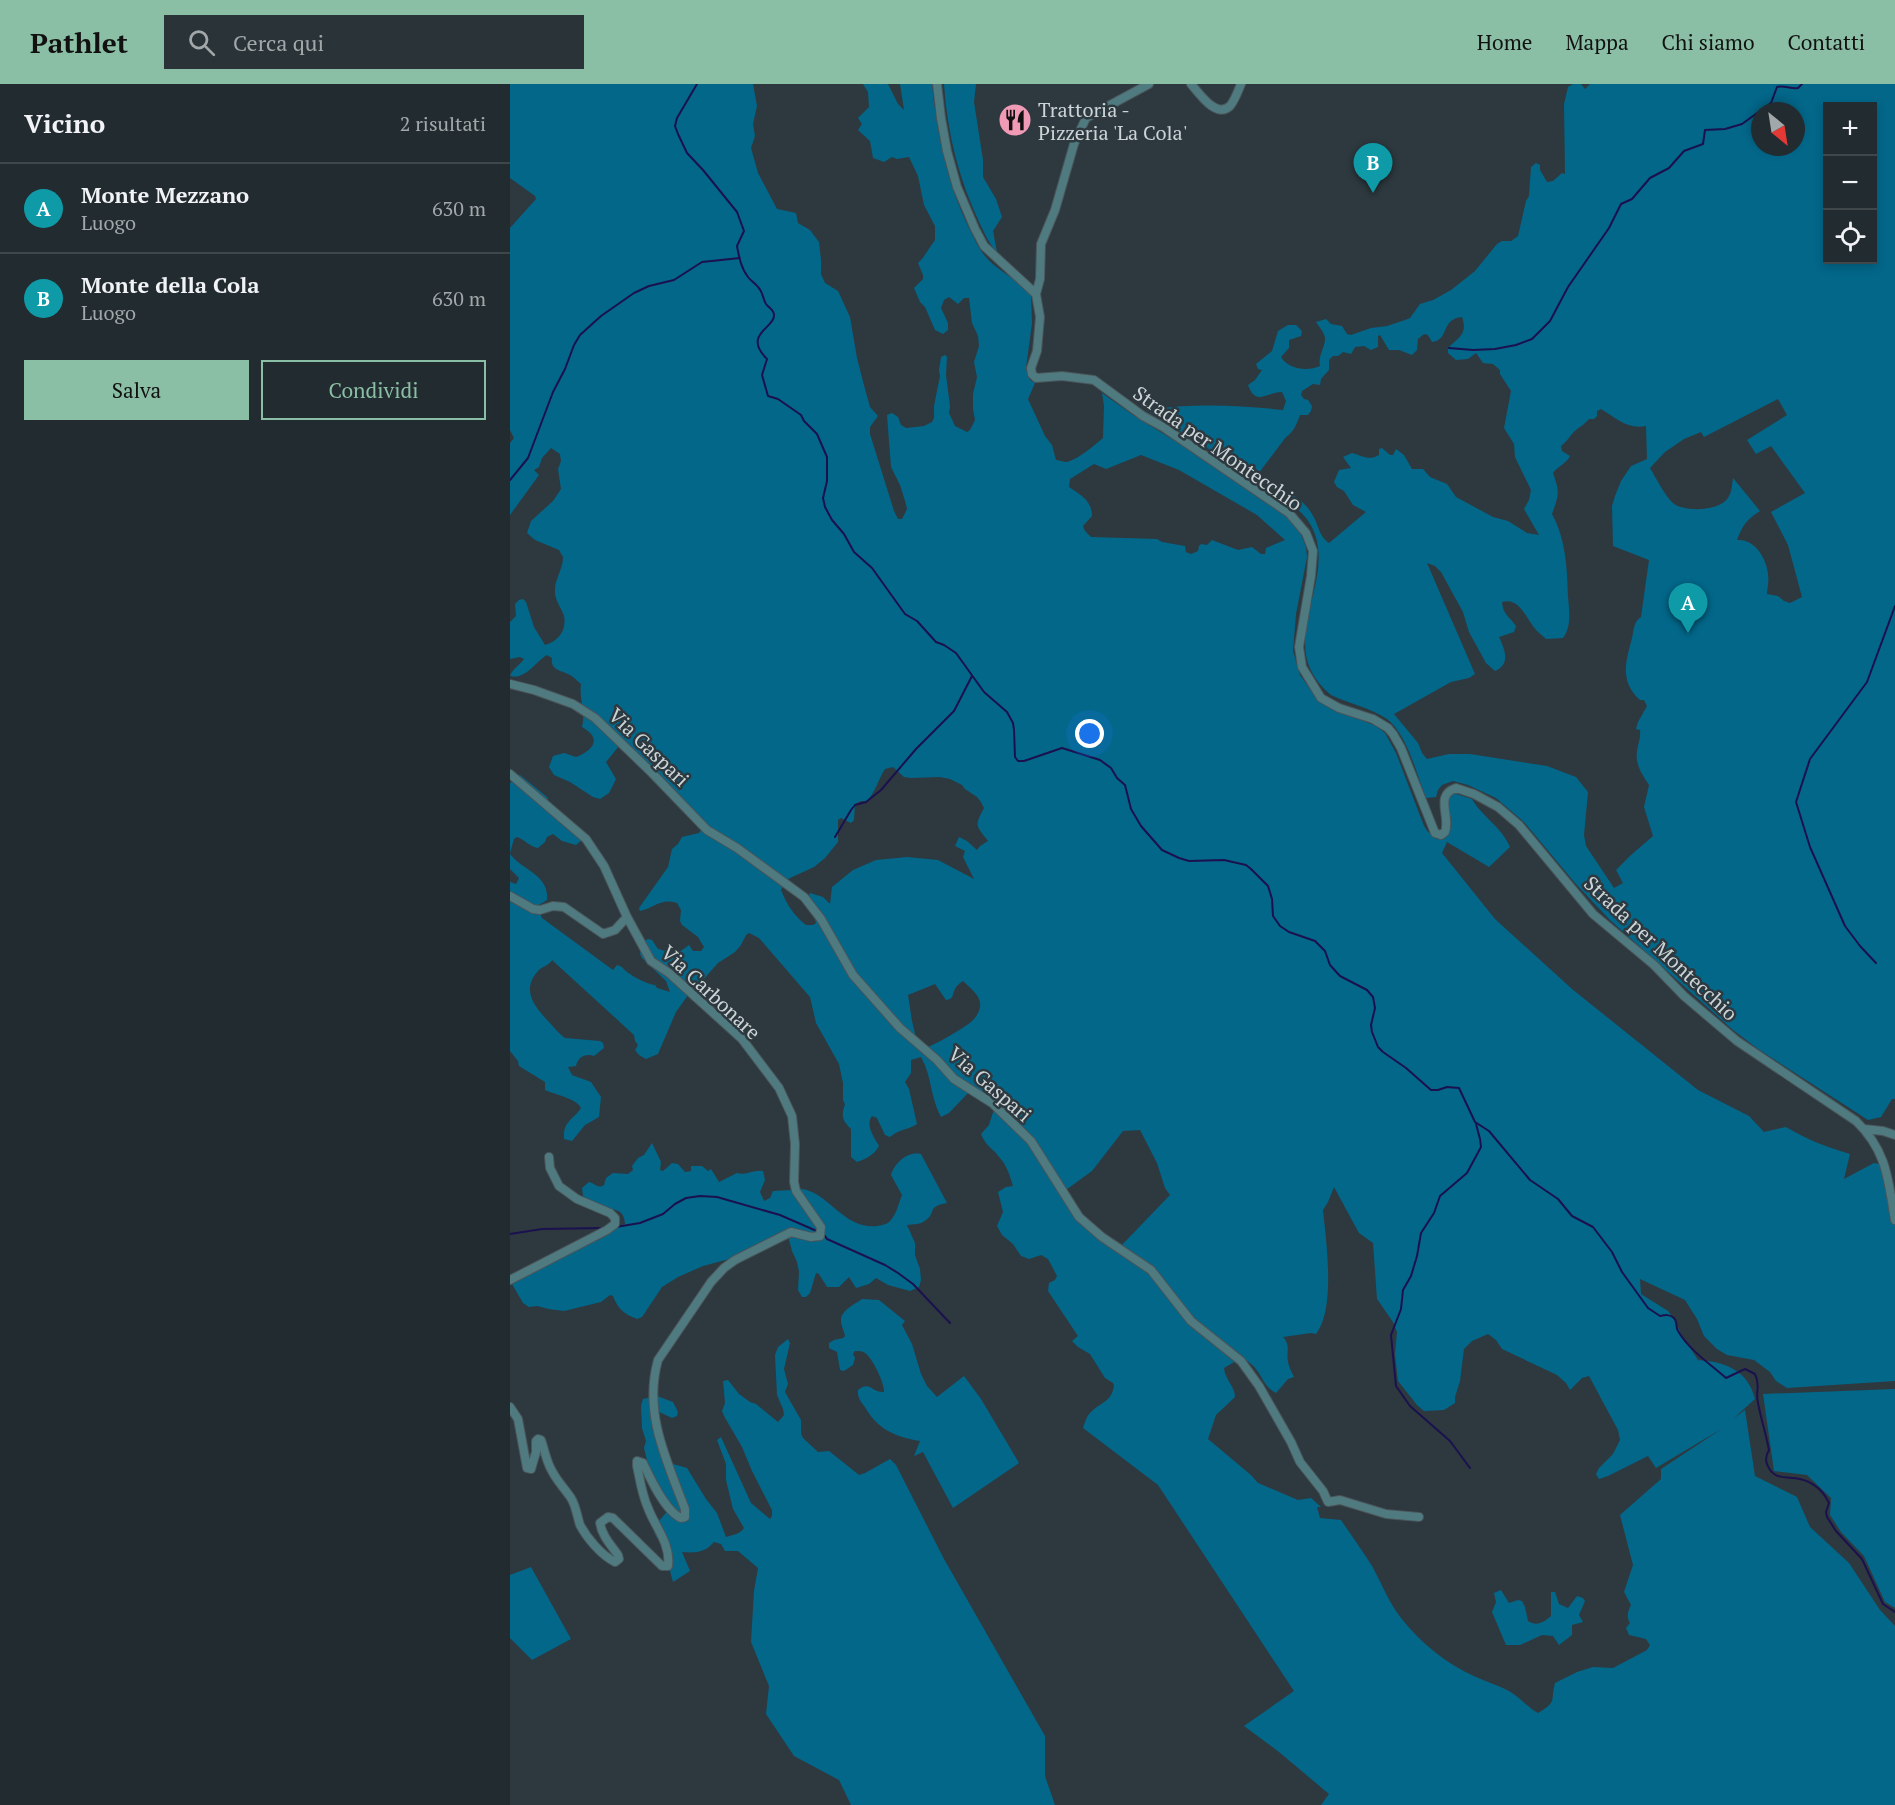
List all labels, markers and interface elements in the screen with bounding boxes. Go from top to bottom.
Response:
search box [164,15,584,69]
text: Pathlet [30,24,128,61]
icon: search [185,26,218,59]
text: Cerca qui [233,28,324,57]
text: Home [1477,28,1532,56]
text: Mappa [1565,28,1629,56]
text: Chi siamo [1662,28,1755,56]
text: Contatti [1788,28,1865,56]
place label: Trattoria - Pizzeria 'La Cola' [1038,96,1187,146]
restaurant icon: Trattoria - Pizzeria 'La Cola' [997,102,1033,138]
north arrow [1751,102,1805,156]
map controls [1823,102,1877,264]
button: + [1823,102,1877,156]
text: Vicino [24,106,105,140]
text: 2 risultati [400,110,486,137]
pin: B [1354,144,1392,193]
button: − [1823,156,1877,210]
text: Monte Mezzano [81,180,249,209]
text: A [36,195,51,222]
text: 630 m [432,195,486,222]
text: Luogo [81,209,136,236]
button: locate [1823,210,1877,264]
text: Monte della Cola [81,270,260,299]
text: B [37,285,50,312]
text: 630 m [432,285,486,312]
text: Luogo [81,299,136,326]
button: Salva [24,360,249,420]
button: Condividi [261,360,486,420]
street label: Strada per Montecchio [1128,379,1308,517]
pin: A [1668,584,1708,633]
street label: Via Gaspari [603,702,695,792]
your location [1075,719,1104,748]
street label: Strada per Montecchio [1578,870,1744,1026]
street label: Via Carbonare [655,939,767,1045]
street label: Via Gaspari [943,1040,1037,1128]

